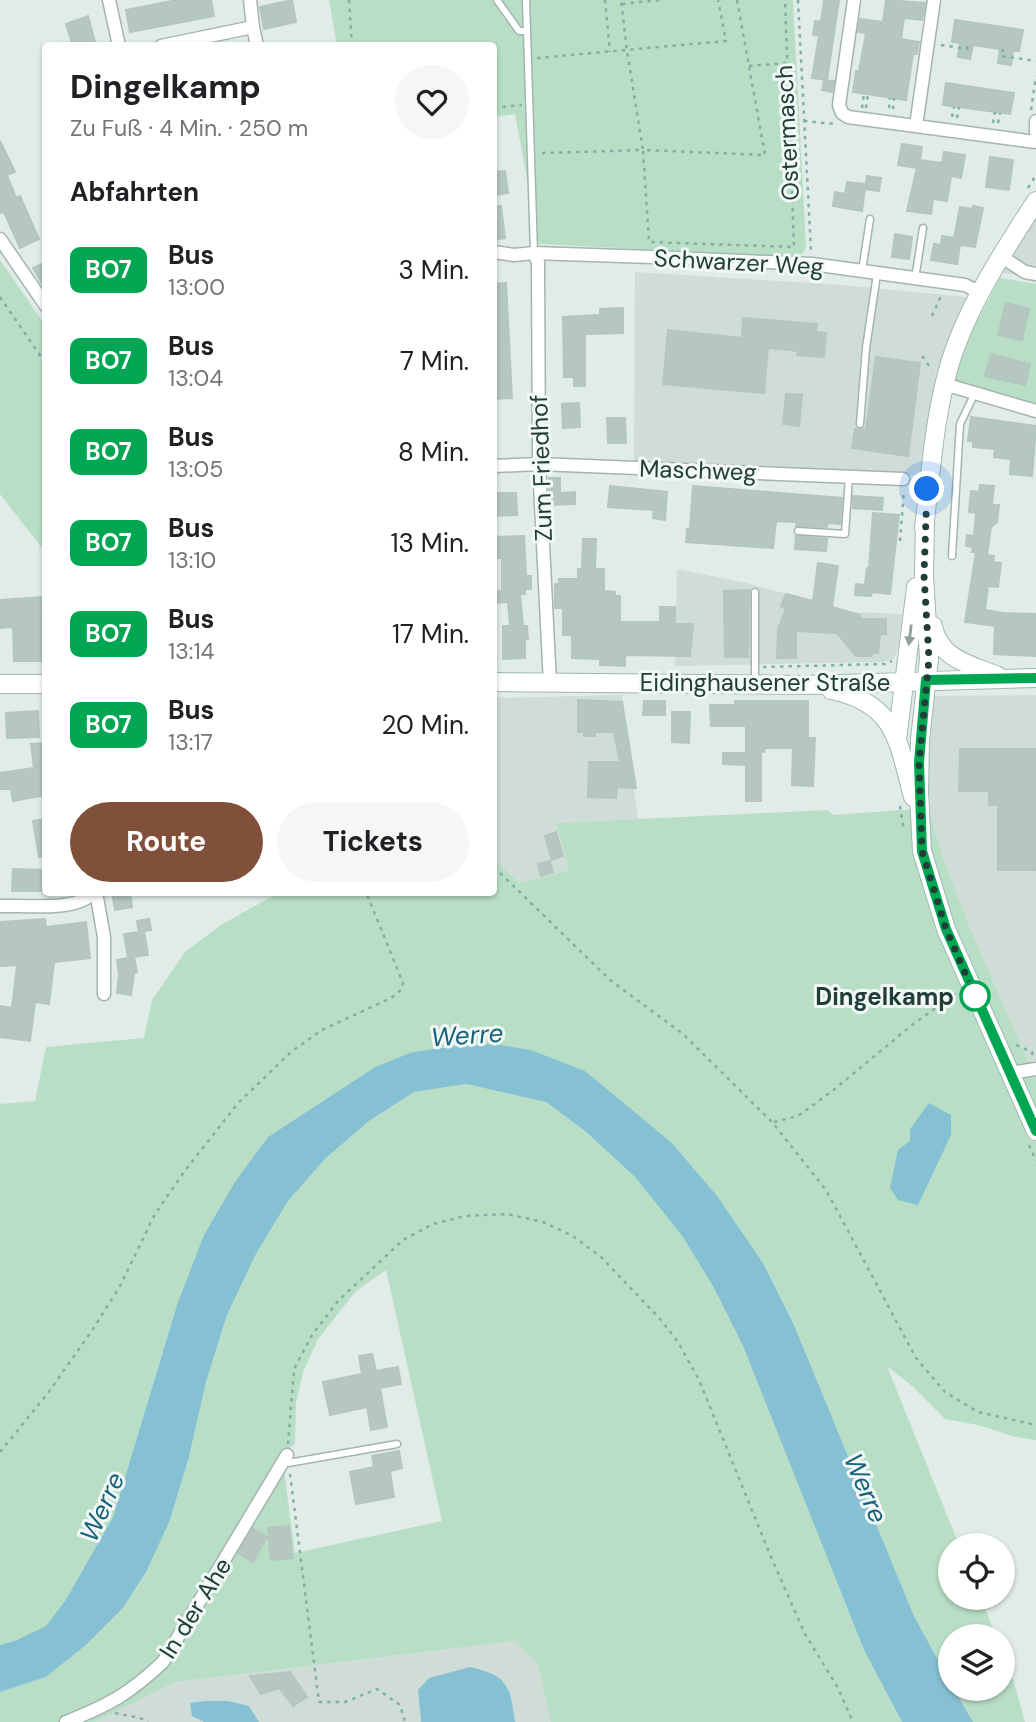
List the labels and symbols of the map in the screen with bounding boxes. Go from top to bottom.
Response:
street label: Ostermasch [768,64,806,202]
street label: Schwarzer Weg [653,242,825,282]
street label: Zum Friedhof [523,394,559,542]
street label: Maschweg [639,452,757,488]
your location [909,471,944,506]
one-way arrow [905,624,916,646]
street label: Eidinghausener Straße [640,667,890,698]
place label: Dingelkamp [815,981,954,1012]
marker: Dingelkamp [960,981,990,1011]
water label: Werre [430,1016,504,1054]
water label: Werre [836,1448,896,1528]
water label: Werre [72,1467,132,1547]
street label: In der Ahe [152,1552,238,1664]

